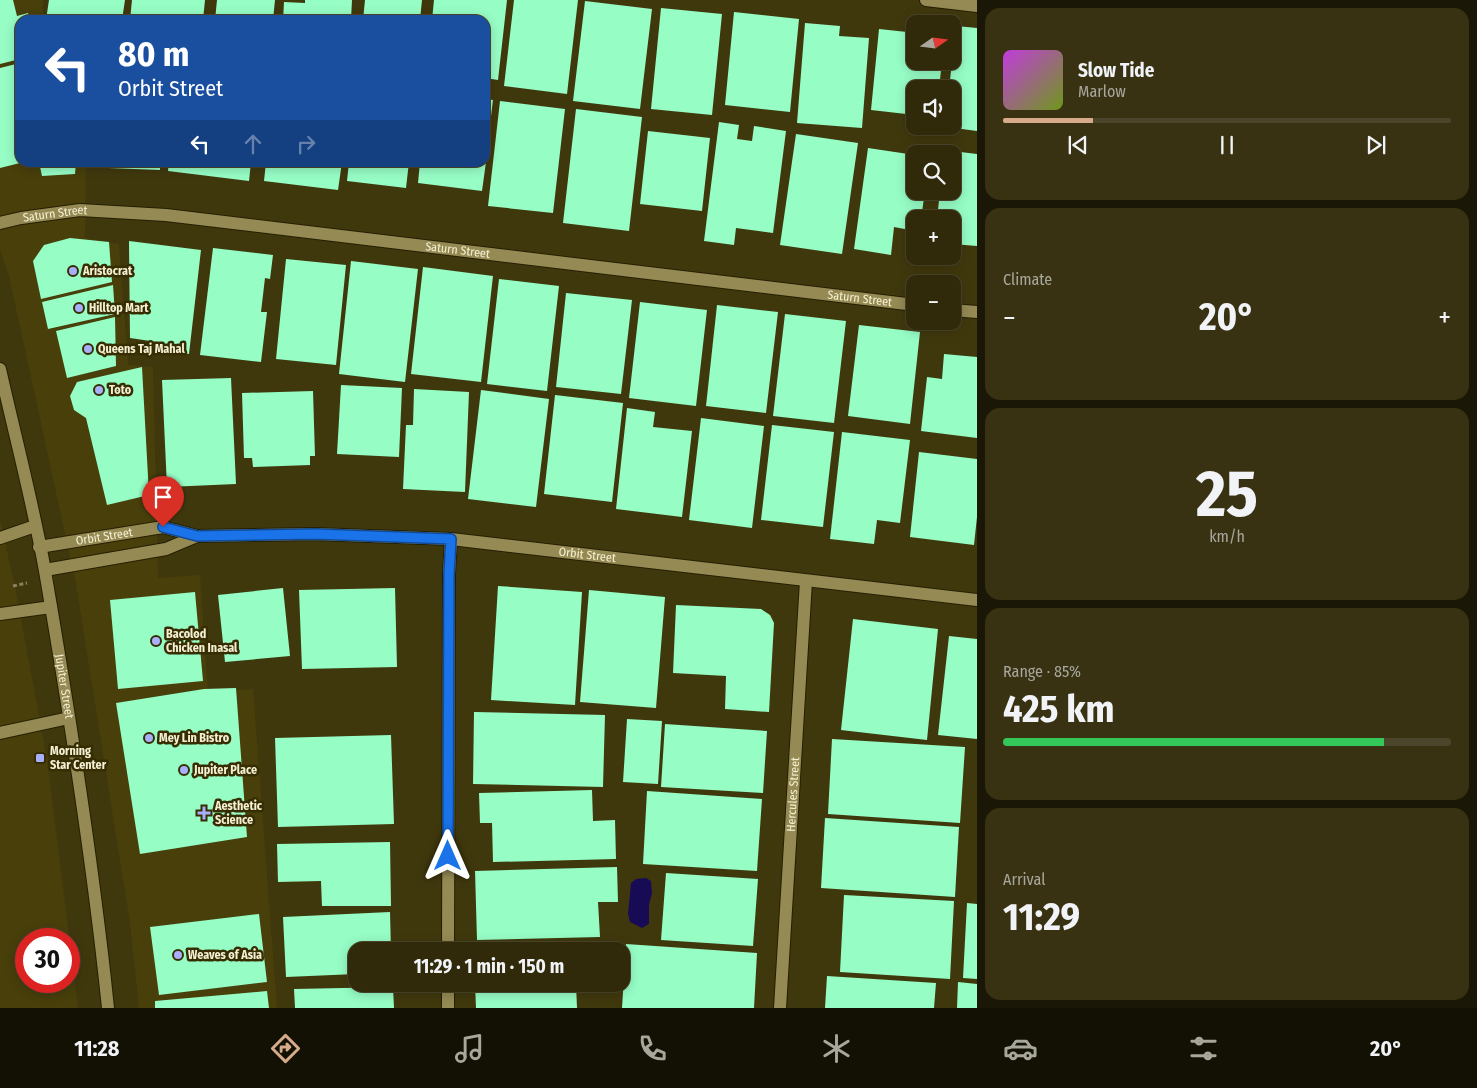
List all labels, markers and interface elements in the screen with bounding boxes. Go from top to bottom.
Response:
north arrow [906,15,961,70]
map controls [906,15,961,330]
text: 80 m [118,33,190,75]
icon: left [35,35,100,100]
text: Slow Tide [1078,59,1154,82]
text: Orbit Street [118,75,223,102]
button: sound [906,80,961,135]
text: Marlow [1078,82,1126,101]
icon: left [186,130,214,158]
icon: ahead [239,130,267,158]
icon: right [292,130,320,158]
icon: previous [1064,131,1092,159]
icon: pause [1213,131,1241,159]
icon: next [1362,131,1390,159]
button: search [906,145,961,200]
street label: Saturn Street [22,203,88,225]
button: + [906,210,961,265]
street label: Saturn Street [425,239,491,261]
place label: Aristocrat [82,264,133,278]
marker: Aristocrat [67,265,79,277]
text: Climate [1003,270,1052,289]
button: − [906,275,961,330]
street label: Saturn Street [827,288,893,309]
text: 20° [1199,294,1255,340]
place label: Hilltop Mart [89,301,149,315]
text: − [1003,301,1016,334]
text: + [1438,301,1451,334]
marker: Hilltop Mart [73,302,85,314]
place label: Queens Taj Mahal [98,342,185,356]
marker: Queens Taj Mahal [82,343,94,355]
place label: Toto [109,383,132,397]
marker: Toto [93,384,105,396]
text: 25 [1196,455,1258,533]
pin [142,476,184,527]
icon: arrive [149,483,177,511]
street label: Orbit Street [75,525,134,548]
text: km/h [1209,527,1245,546]
street label: Orbit Street [558,545,617,565]
place label: Bacolod Chicken Inasal [166,627,238,655]
marker: Bacolod Chicken Inasal [150,635,162,647]
street label: Jupiter Street [52,653,76,720]
text: Range · 85% [1003,662,1081,681]
text: 425 km [1003,686,1115,732]
place label: Mey Lin Bistro [159,731,230,745]
marker: Mey Lin Bistro [143,732,155,744]
place label: Morning Star Center [50,744,107,772]
marker: Morning Star Center [34,752,46,764]
street label: Hercules Street [784,756,802,832]
place label: Jupiter Place [193,763,257,777]
marker: Jupiter Place [178,764,190,776]
place label: Aesthetic Science [214,799,263,827]
marker: Aesthetic Science [197,806,211,820]
position arrow [421,829,473,881]
text: Arrival [1003,870,1045,889]
text: 11:29 [1003,894,1080,940]
speed limit sign: 30 [15,928,80,993]
place label: Weaves of Asia [188,948,262,962]
marker: Weaves of Asia [172,949,184,961]
text: 11:29 · 1 min · 150 m [414,955,564,978]
icon: directions [268,1031,303,1066]
icon: music [452,1031,487,1066]
icon: phone [635,1031,670,1066]
icon: climate [819,1031,854,1066]
icon: car [1003,1031,1038,1066]
icon: filters [1186,1031,1221,1066]
text: 11:28 [74,1035,119,1062]
text: 20° [1370,1035,1403,1062]

